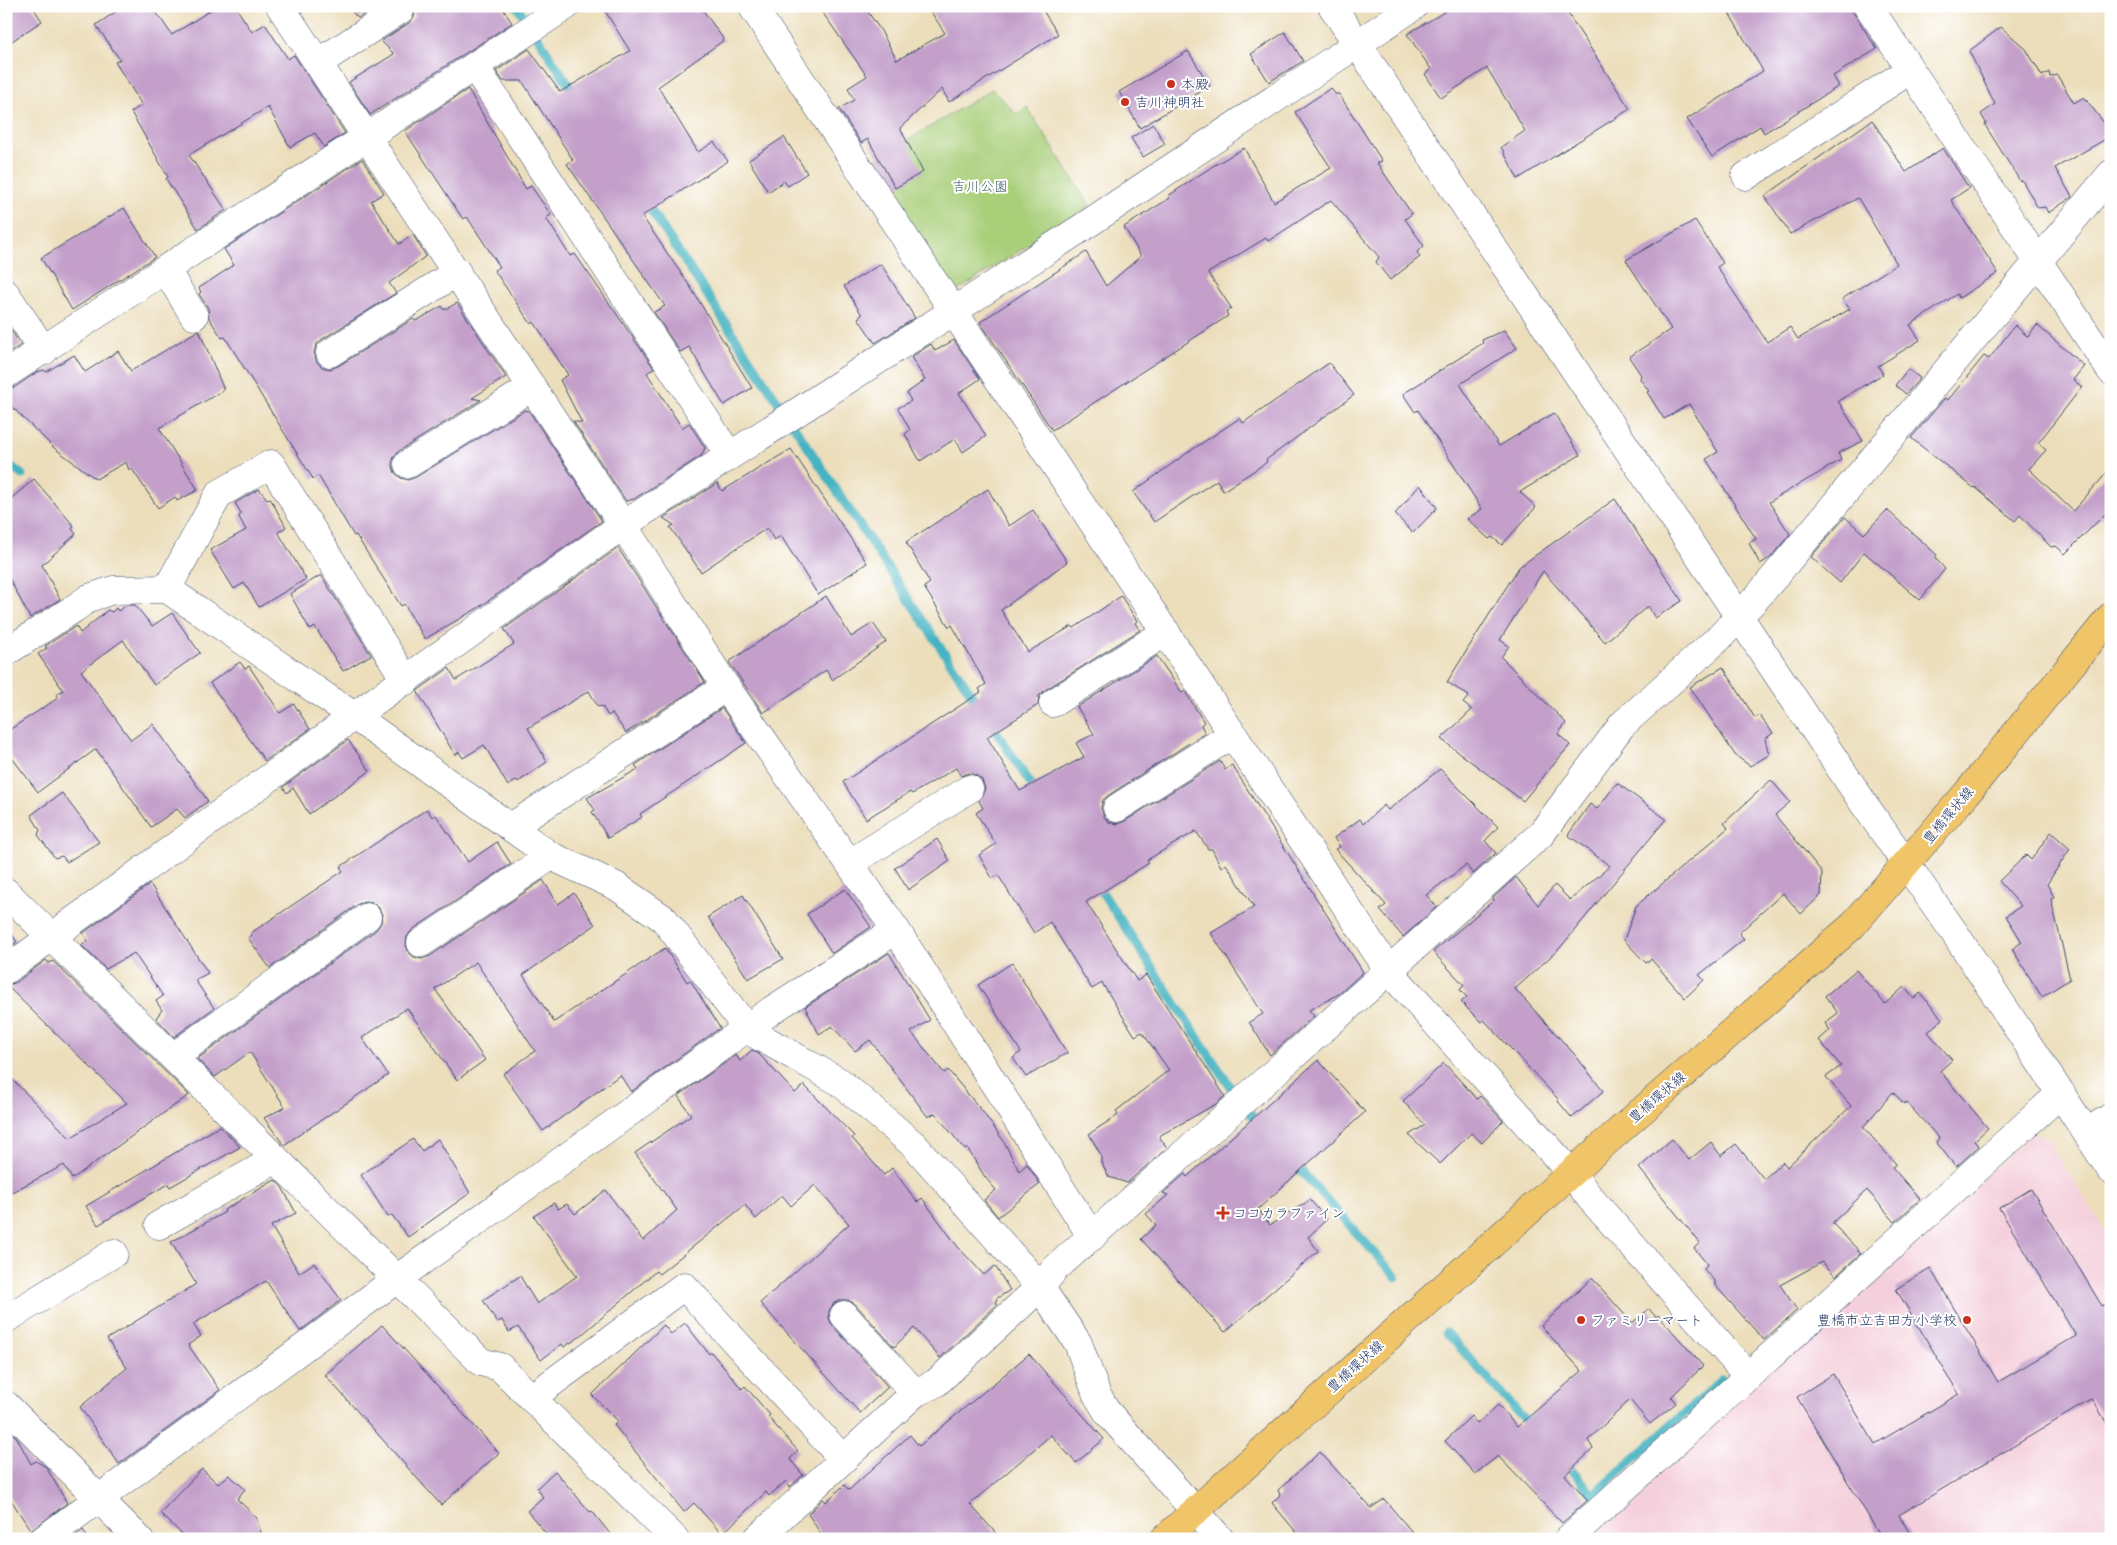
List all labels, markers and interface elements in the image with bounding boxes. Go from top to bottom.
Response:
place label: 本殿 [1181,73,1209,94]
marker: 本殿 [1165,78,1177,90]
place label: 吉川神明社 [1135,91,1205,112]
marker: 吉川神明社 [1119,96,1131,108]
park label: 吉川公園 [952,175,1008,196]
street label: 豊橋環状線 [1917,781,1978,848]
street label: 豊橋環状線 [1623,1066,1690,1128]
place label: ココカラファイン [1233,1202,1345,1223]
marker: ココカラファイン [1217,1207,1229,1219]
place label: ファミリーマート [1591,1309,1703,1330]
place label: 豊橋市立吉田方小学校 [1817,1309,1957,1330]
marker: ファミリーマート [1575,1314,1587,1326]
marker: 豊橋市立吉田方小学校 [1961,1314,1973,1326]
street label: 豊橋環状線 [1322,1334,1388,1397]

